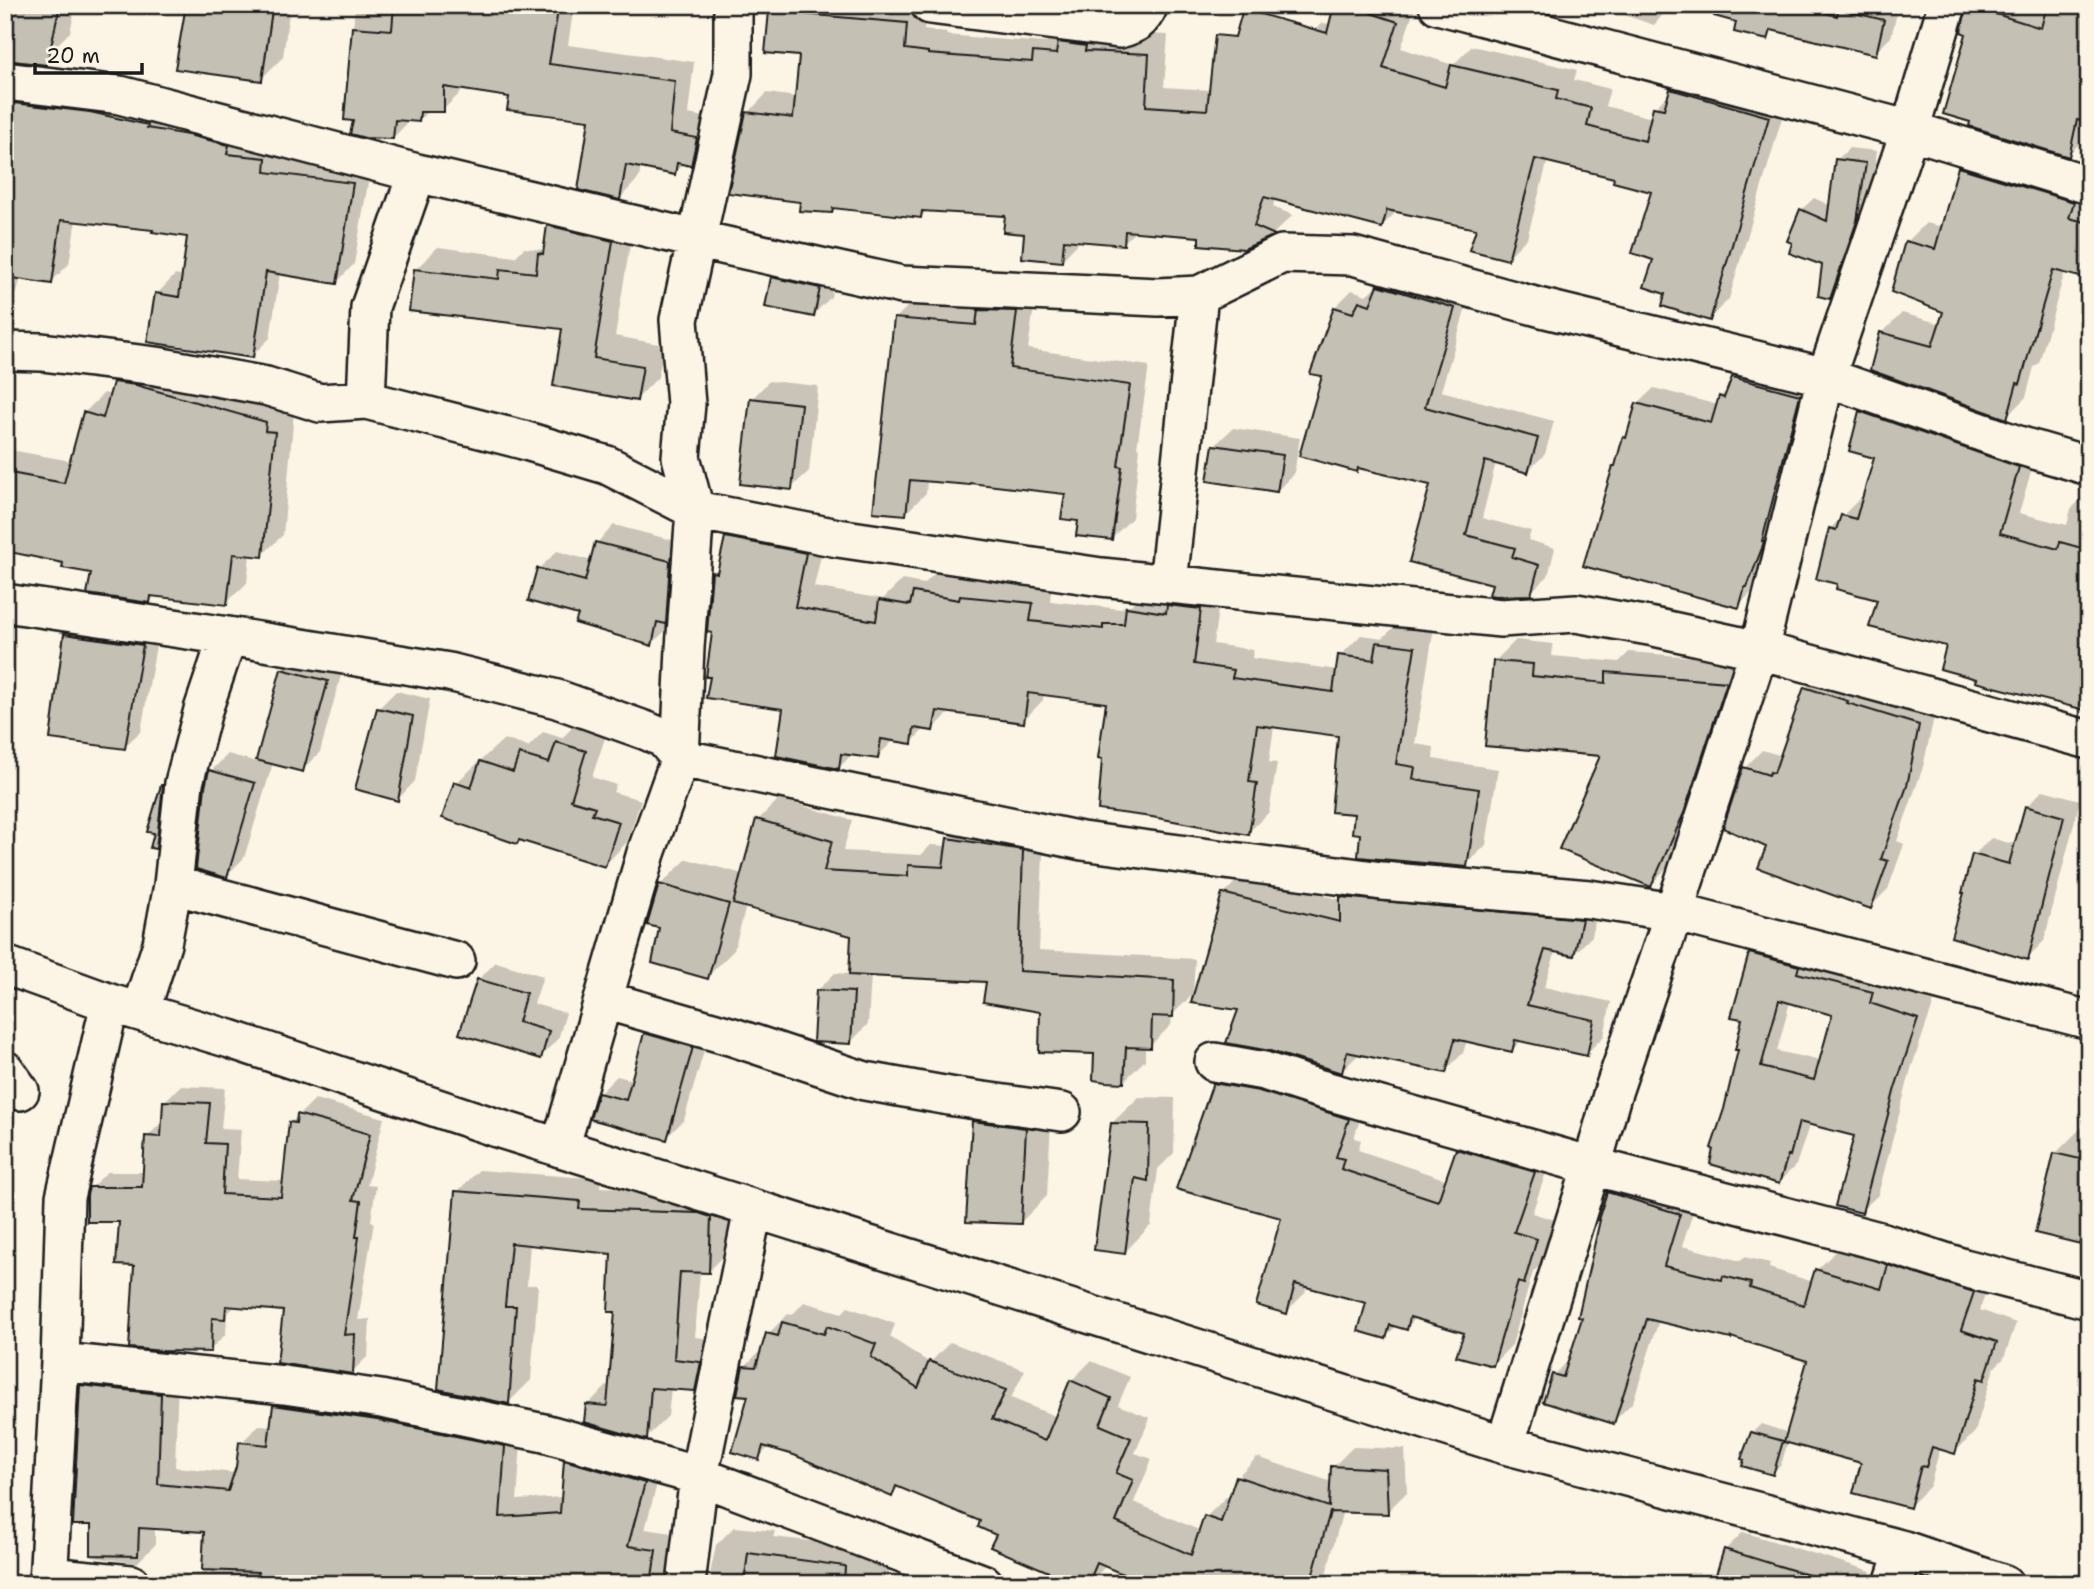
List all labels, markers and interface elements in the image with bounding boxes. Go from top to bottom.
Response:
scale bar [35,32,142,76]
text: 20 m [46,42,100,70]

